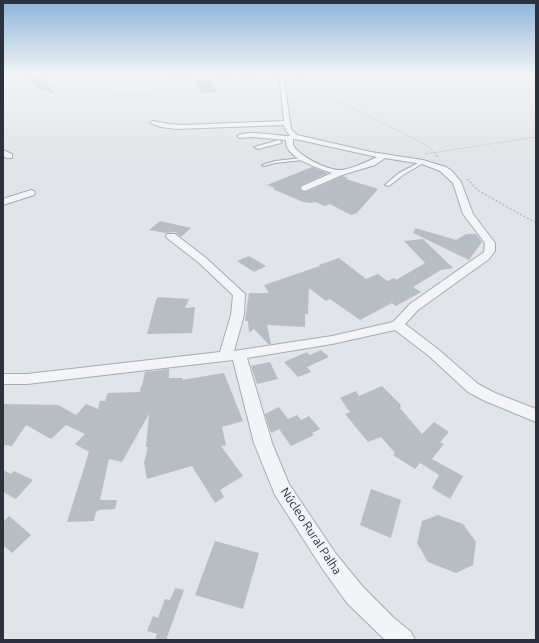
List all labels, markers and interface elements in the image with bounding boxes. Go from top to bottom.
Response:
street label: Núcleo Rural Palha [277,485,345,577]

